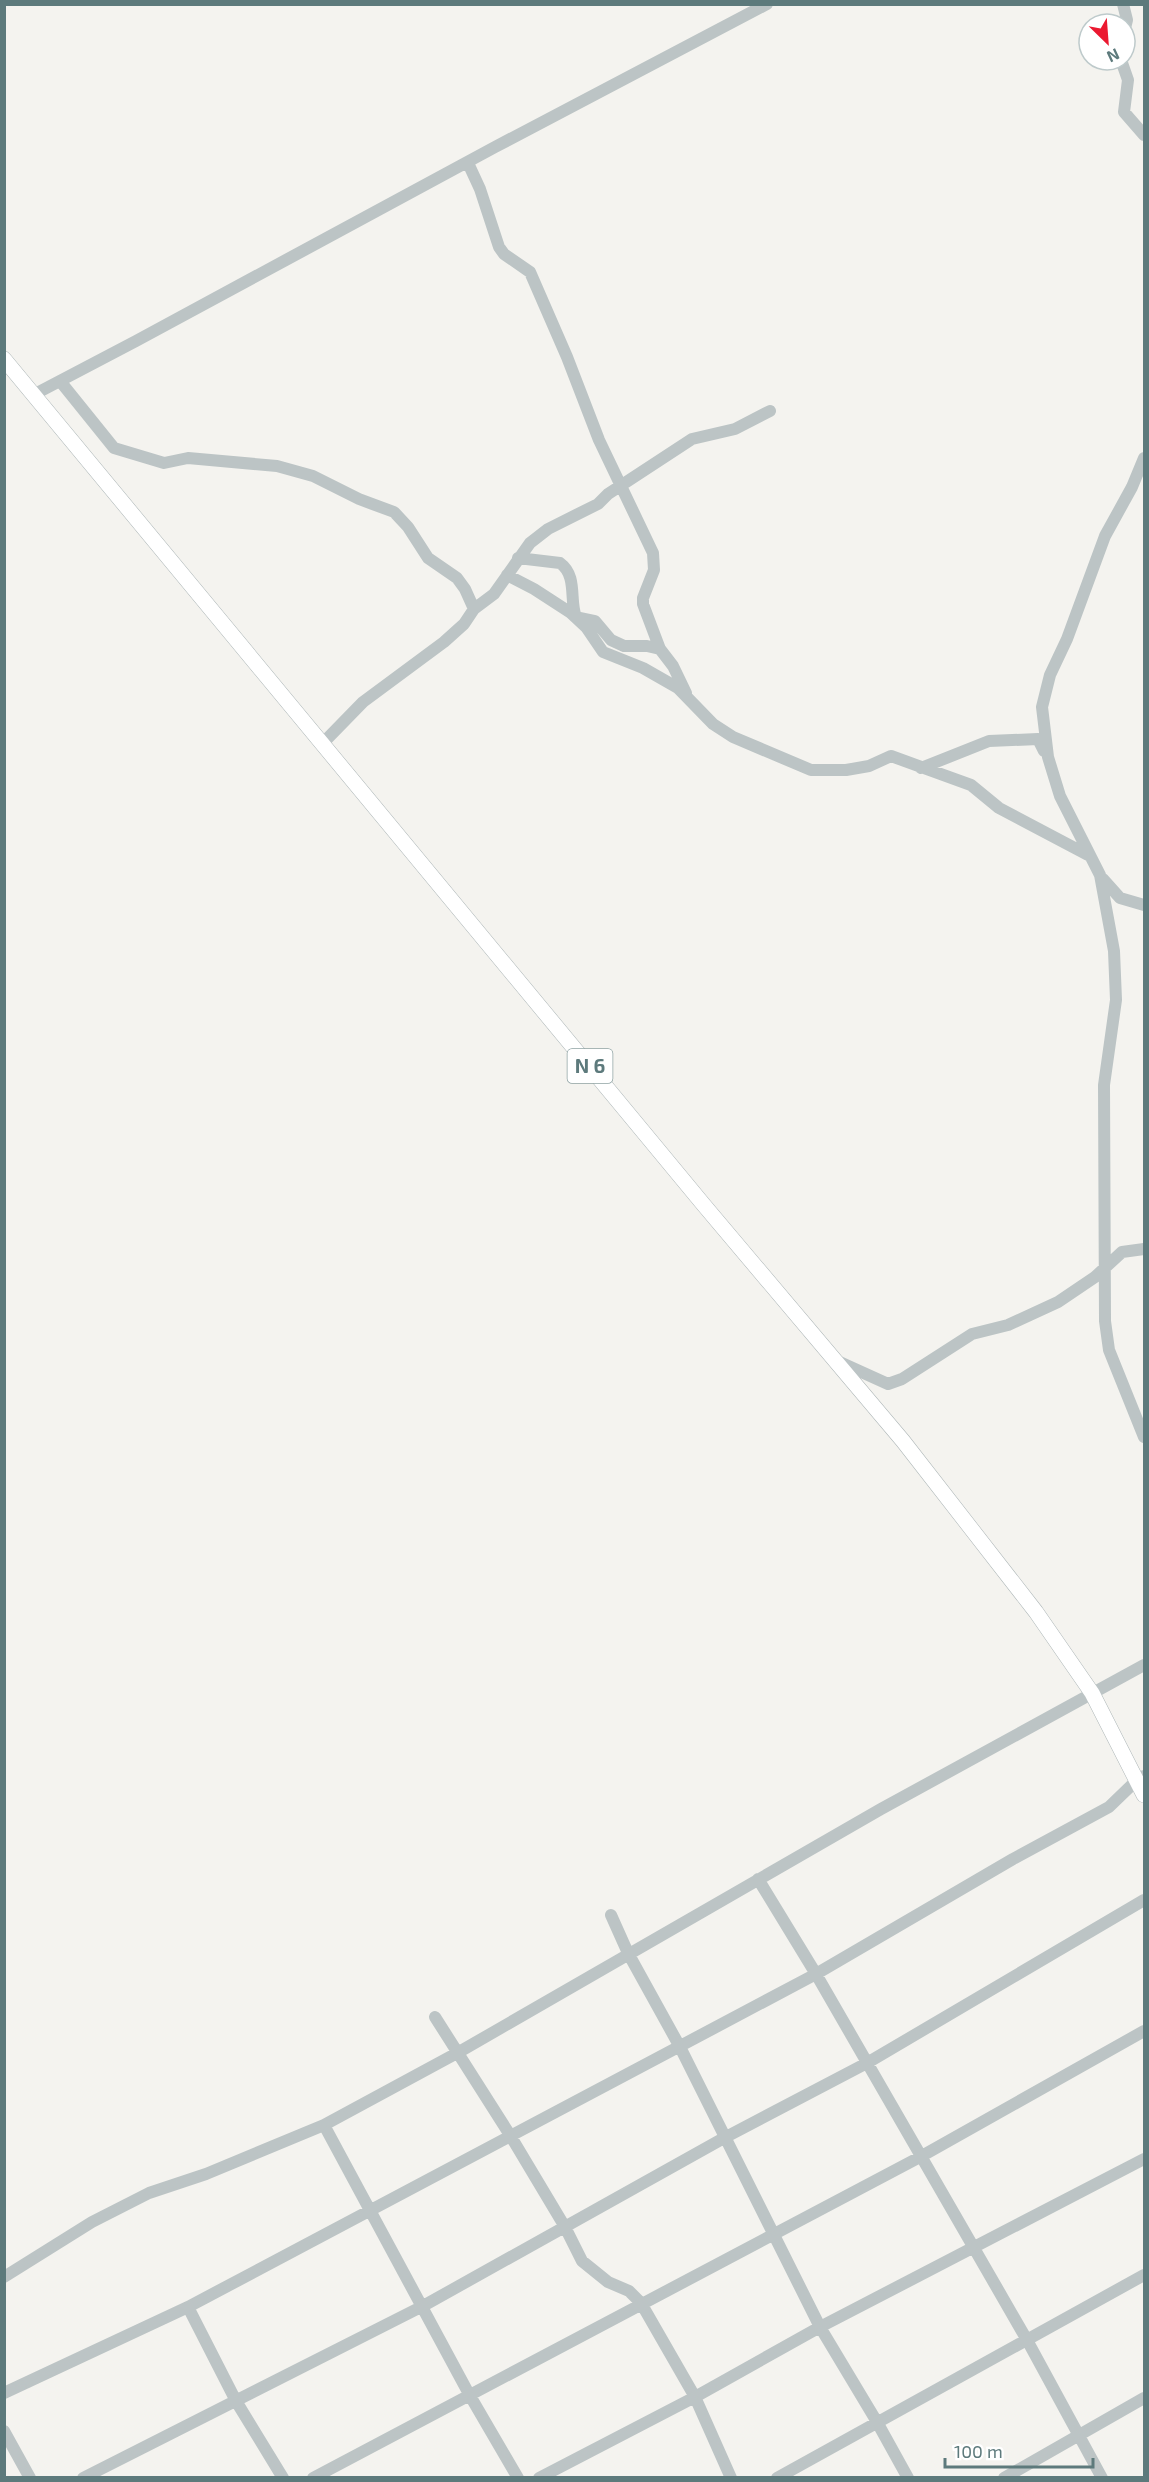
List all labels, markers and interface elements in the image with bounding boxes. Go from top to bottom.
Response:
north arrow [1077,12,1137,72]
text: N [1104,45,1123,67]
road number: N 6 [568,1049,612,1083]
scale bar [945,2431,1094,2469]
text: 100 m [954,2440,1003,2462]

